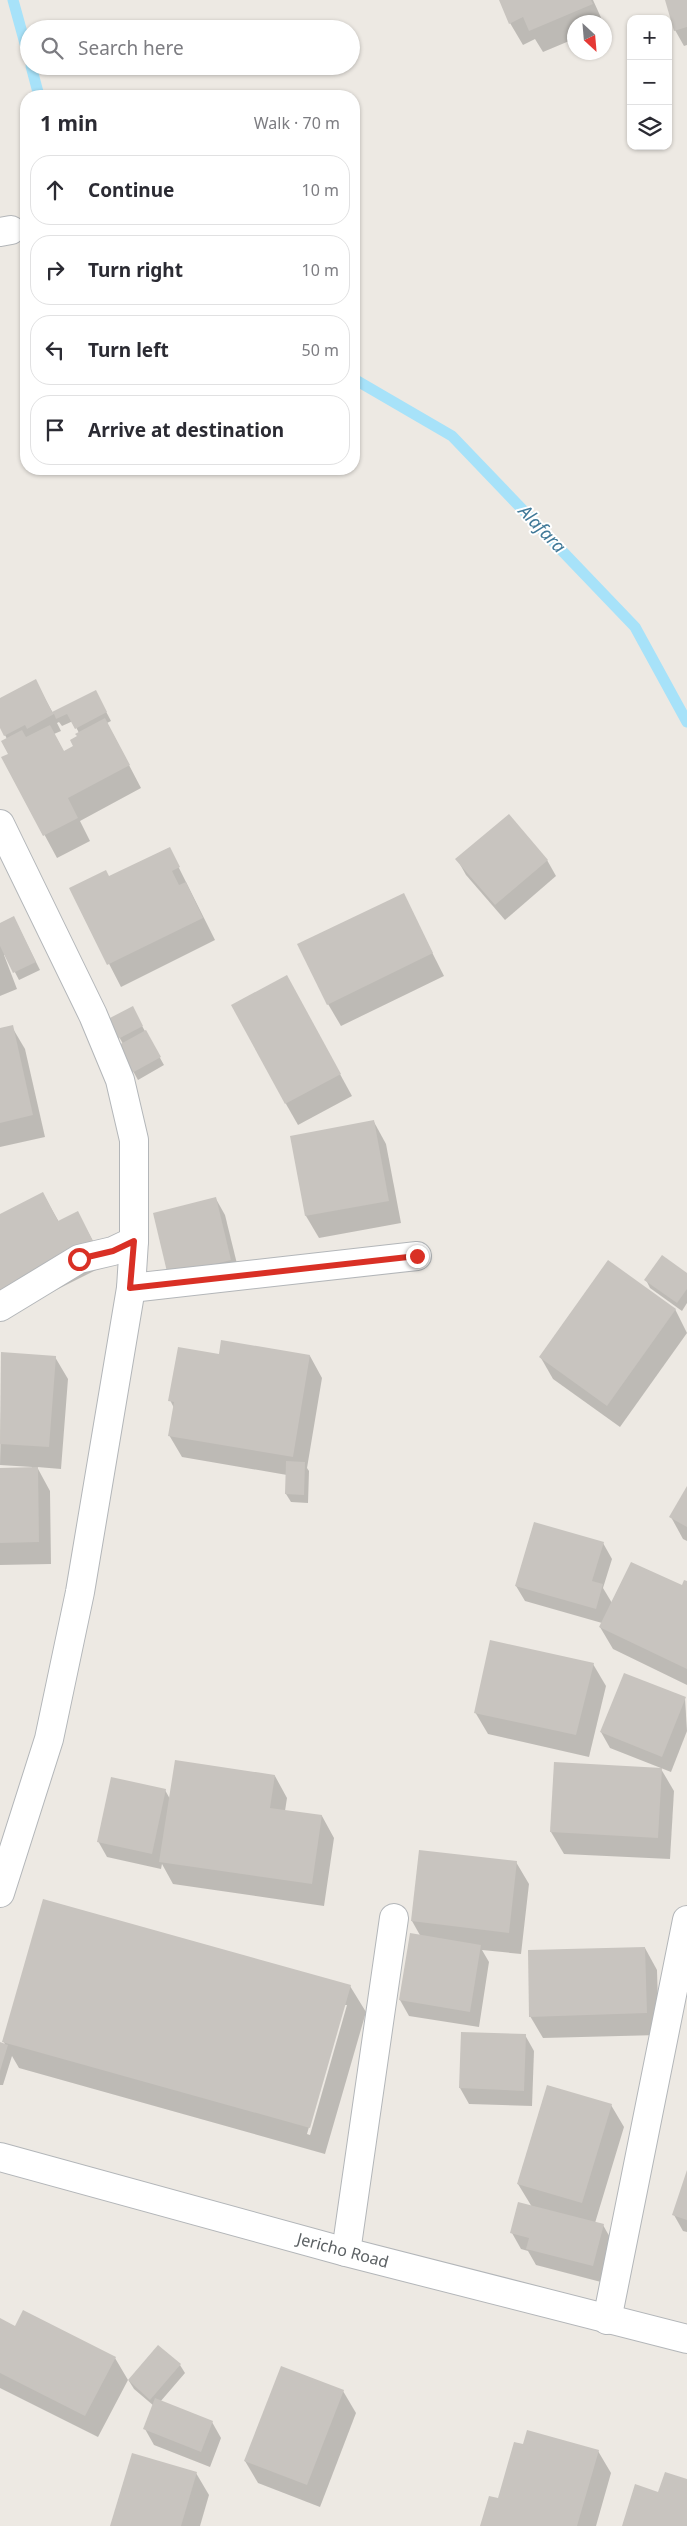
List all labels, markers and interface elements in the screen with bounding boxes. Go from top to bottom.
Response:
north arrow [567,15,612,60]
map controls [627,15,672,150]
button: + [627,15,672,60]
search box [20,20,360,75]
icon: search [38,34,66,62]
text: Search here [78,35,184,61]
button: − [627,60,672,105]
button: layers [627,105,672,150]
text: 1 min [40,109,98,137]
text: Walk · 70 m [254,112,340,134]
icon: ahead [41,176,69,204]
text: Continue [88,177,174,203]
text: 10 m [302,179,339,201]
icon: right [41,256,69,284]
text: Turn right [88,257,183,283]
text: 10 m [302,259,339,281]
icon: left [41,336,69,364]
text: Turn left [88,337,169,363]
text: 50 m [302,339,339,361]
icon: arrive [41,416,69,444]
text: Arrive at destination [88,417,284,443]
water label: Alafara [513,498,571,557]
route end [406,1245,429,1268]
route start [68,1248,91,1271]
street label: Jericho Road [293,2227,391,2273]

